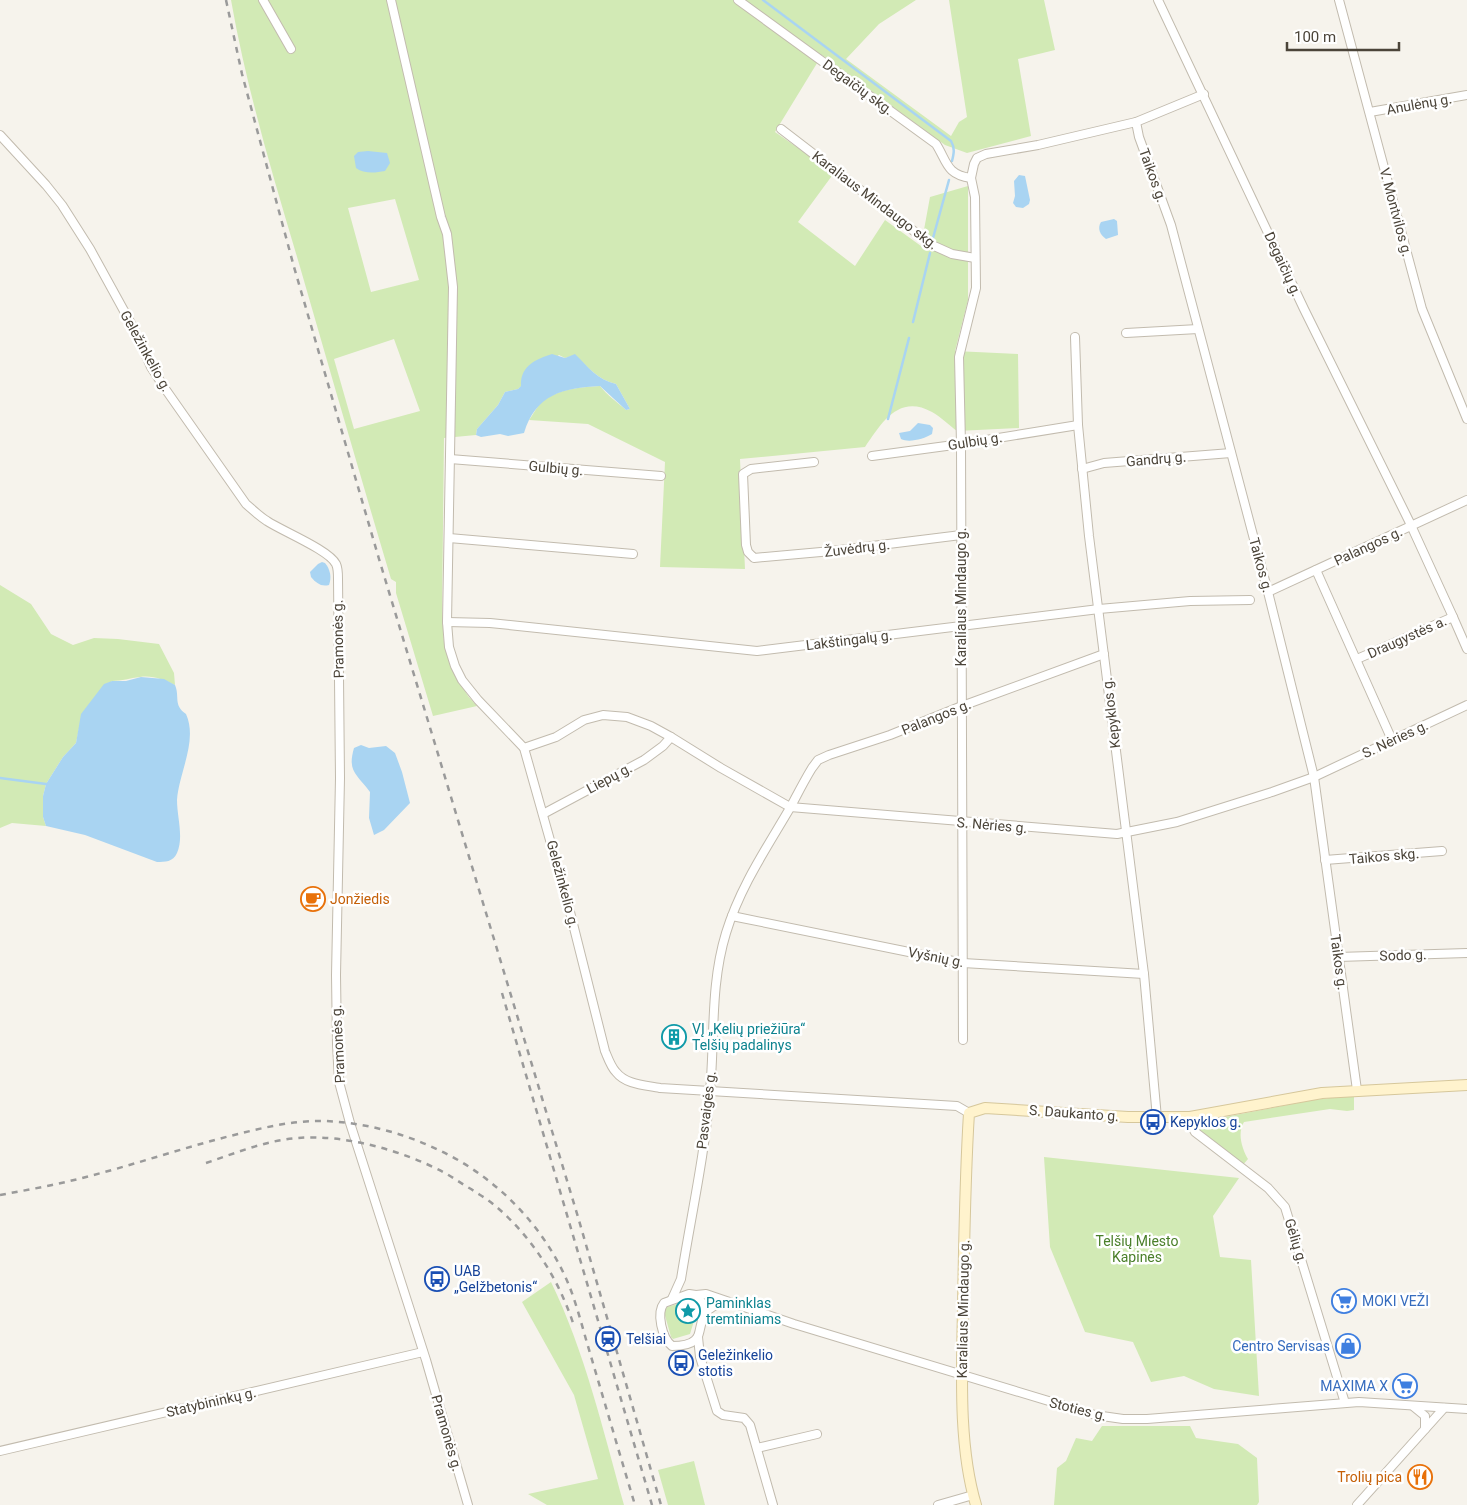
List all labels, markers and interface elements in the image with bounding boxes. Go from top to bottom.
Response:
scale bar [1287,20,1400,52]
text: 100 m [1294,28,1336,46]
street label: Degaičių skg. [820,56,896,118]
street label: Anulėnų g. [1385,90,1453,118]
street label: Taikos g. [1136,146,1170,204]
street label: Karaliaus Mindaugo skg. [809,148,941,252]
street label: V. Montvilos g. [1377,166,1415,258]
street label: Degaičių g. [1261,229,1305,299]
street label: Geležinkelio g. [117,308,175,394]
street label: Gulbių g. [947,429,1003,453]
street label: Gandrų g. [1125,448,1187,470]
street label: Gulbių g. [528,458,584,478]
street label: Palangos g. [1331,523,1405,569]
street label: Karaliaus Mindaugo g. [953,528,969,666]
street label: Žuvėdrų g. [823,535,890,560]
street label: Taikos g. [1246,536,1276,594]
street label: Pramonės g. [329,600,347,678]
street label: Draugystės a. [1365,612,1449,662]
street label: Lakštingalų g. [805,627,893,653]
street label: Kepyklos g. [1099,677,1123,749]
street label: Palangos g. [899,696,973,738]
street label: S. Nėries g. [1360,717,1430,761]
street label: Liepų g. [584,759,634,797]
street label: S. Nėries g. [956,814,1028,836]
street label: Geležinkelio g. [544,838,582,930]
street label: Taikos skg. [1348,845,1420,867]
cafe icon: Jonžiedis [300,886,326,912]
place label: Jonžiedis [330,891,390,907]
street label: Taikos g. [1327,933,1351,991]
street label: Vyšnių g. [907,944,965,970]
street label: Sodo g. [1379,946,1427,964]
street label: Pramonės g. [328,1004,348,1084]
place label: VĮ „Kelių priežiūra“ Telšių padalinys [692,1021,805,1053]
building icon: VĮ „Kelių priežiūra“ Telšių padalinys [661,1024,687,1050]
street label: Pasvaigės g. [693,1070,719,1150]
street label: S. Daukanto g. [1029,1102,1119,1124]
bus stop icon: Kepyklos g. [1140,1109,1166,1135]
place label: Kepyklos g. [1170,1114,1241,1130]
street label: Gėlių g. [1282,1216,1310,1266]
park label: Telšių Miesto Kapinės [1095,1233,1179,1265]
street label: Karaliaus Mindaugo g. [954,1239,972,1379]
place label: UAB „Gelžbetonis“ [454,1263,537,1295]
bus stop icon: UAB „Gelžbetonis“ [424,1266,450,1292]
supermarket icon: MOKI VEŽI [1331,1288,1357,1314]
place label: MOKI VEŽI [1362,1292,1429,1309]
place label: Paminklas tremtiniams [706,1295,781,1327]
place icon: Paminklas tremtiniams [675,1298,701,1324]
station icon: Telšiai [595,1326,621,1352]
place label: Telšiai [626,1331,666,1347]
shop icon: Centro Servisas [1335,1333,1361,1359]
place label: Centro Servisas [1232,1338,1330,1354]
place label: Geležinkelio stotis [698,1347,773,1379]
bus stop icon: Geležinkelio stotis [668,1350,694,1376]
supermarket icon: MAXIMA X [1392,1373,1418,1399]
place label: MAXIMA X [1320,1378,1388,1394]
street label: Statybininkų g. [165,1384,257,1420]
street label: Pramonės g. [428,1393,466,1473]
street label: Stoties g. [1048,1394,1108,1424]
restaurant icon: Trolių pica [1407,1464,1433,1490]
place label: Trolių pica [1337,1469,1402,1485]

